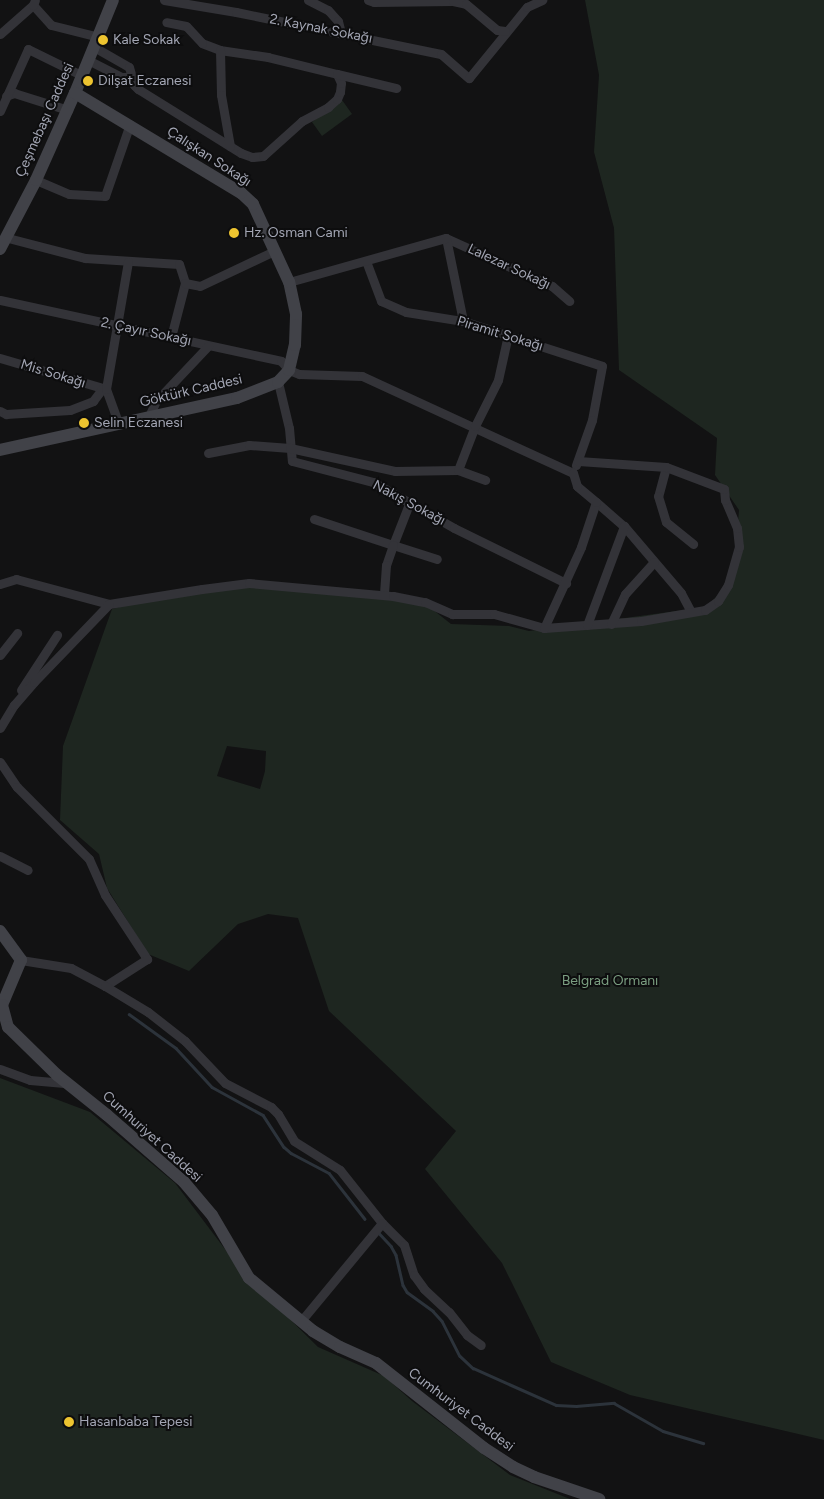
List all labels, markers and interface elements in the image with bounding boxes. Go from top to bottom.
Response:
street label: 2. Kaynak Sokağı [268,11,374,47]
place label: Kale Sokak [113,32,180,48]
marker: Kale Sokak [97,34,109,46]
street label: Çeşmebaşı Caddesi [12,60,78,180]
place label: Dilşat Eczanesi [98,73,192,89]
marker: Dilşat Eczanesi [82,75,94,87]
street label: Çalışkan Sokağı [164,123,254,191]
place label: Hz. Osman Cami [244,225,348,241]
marker: Hz. Osman Cami [228,227,240,239]
street label: Lalezar Sokağı [465,241,553,293]
street label: Piramit Sokağı [455,313,545,355]
street label: 2. Çayır Sokağı [99,314,193,350]
street label: Mis Sokağı [18,356,88,392]
street label: Göktürk Caddesi [138,371,244,411]
place label: Selin Eczanesi [94,415,183,431]
marker: Selin Eczanesi [78,417,90,429]
street label: Nakış Sokağı [370,477,448,529]
park label: Belgrad Ormanı [562,973,658,989]
street label: Cumhuriyet Caddesi [99,1088,205,1186]
street label: Cumhuriyet Caddesi [405,1365,517,1455]
place label: Hasanbaba Tepesi [79,1414,192,1430]
marker: Hasanbaba Tepesi [63,1416,75,1428]

